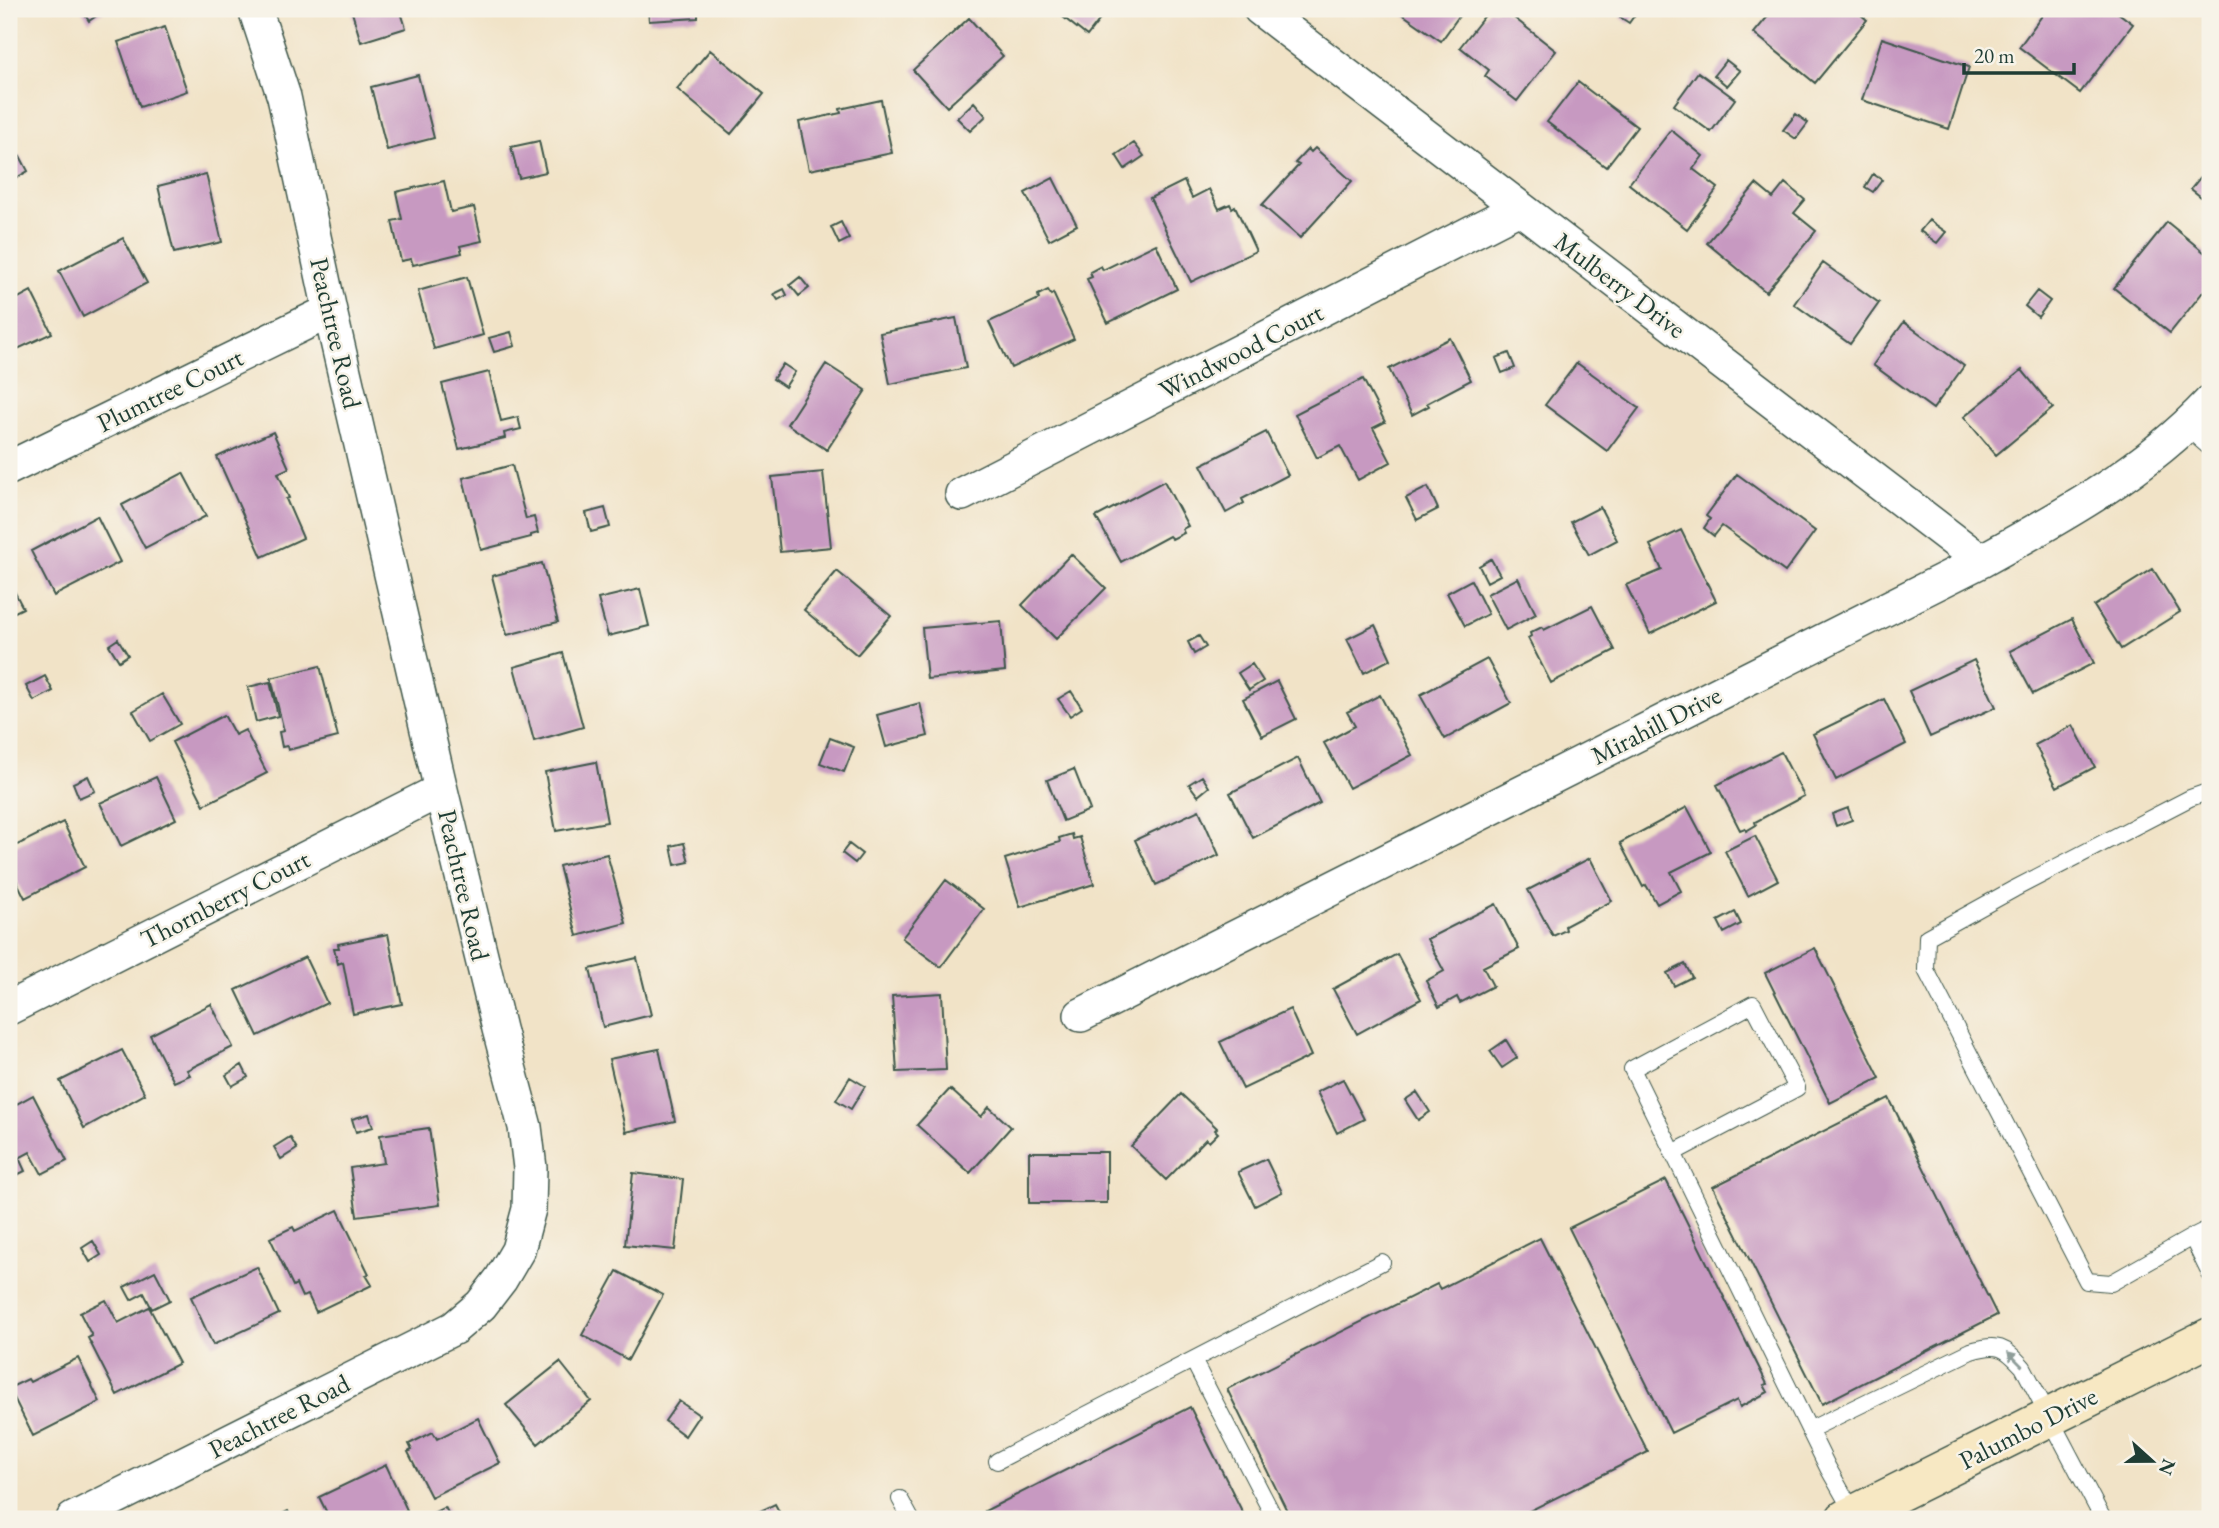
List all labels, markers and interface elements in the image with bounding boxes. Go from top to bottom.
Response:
scale bar [1964,32,2074,76]
text: 20 m [1974,42,2015,69]
street label: Mulberry Drive [1547,224,1693,346]
street label: Peachtree Road [302,254,370,413]
street label: Windwood Court [1153,295,1329,407]
street label: Plumtree Court [91,340,249,440]
street label: Mirahill Drive [1585,678,1727,772]
street label: Peachtree Road [430,806,498,965]
street label: Thornberry Court [135,842,315,956]
one-way arrow [2007,1351,2023,1368]
street label: Peachtree Road [203,1366,356,1466]
street label: Palumbo Drive [1953,1379,2103,1477]
north arrow [2118,1426,2188,1496]
text: N [2153,1455,2182,1479]

